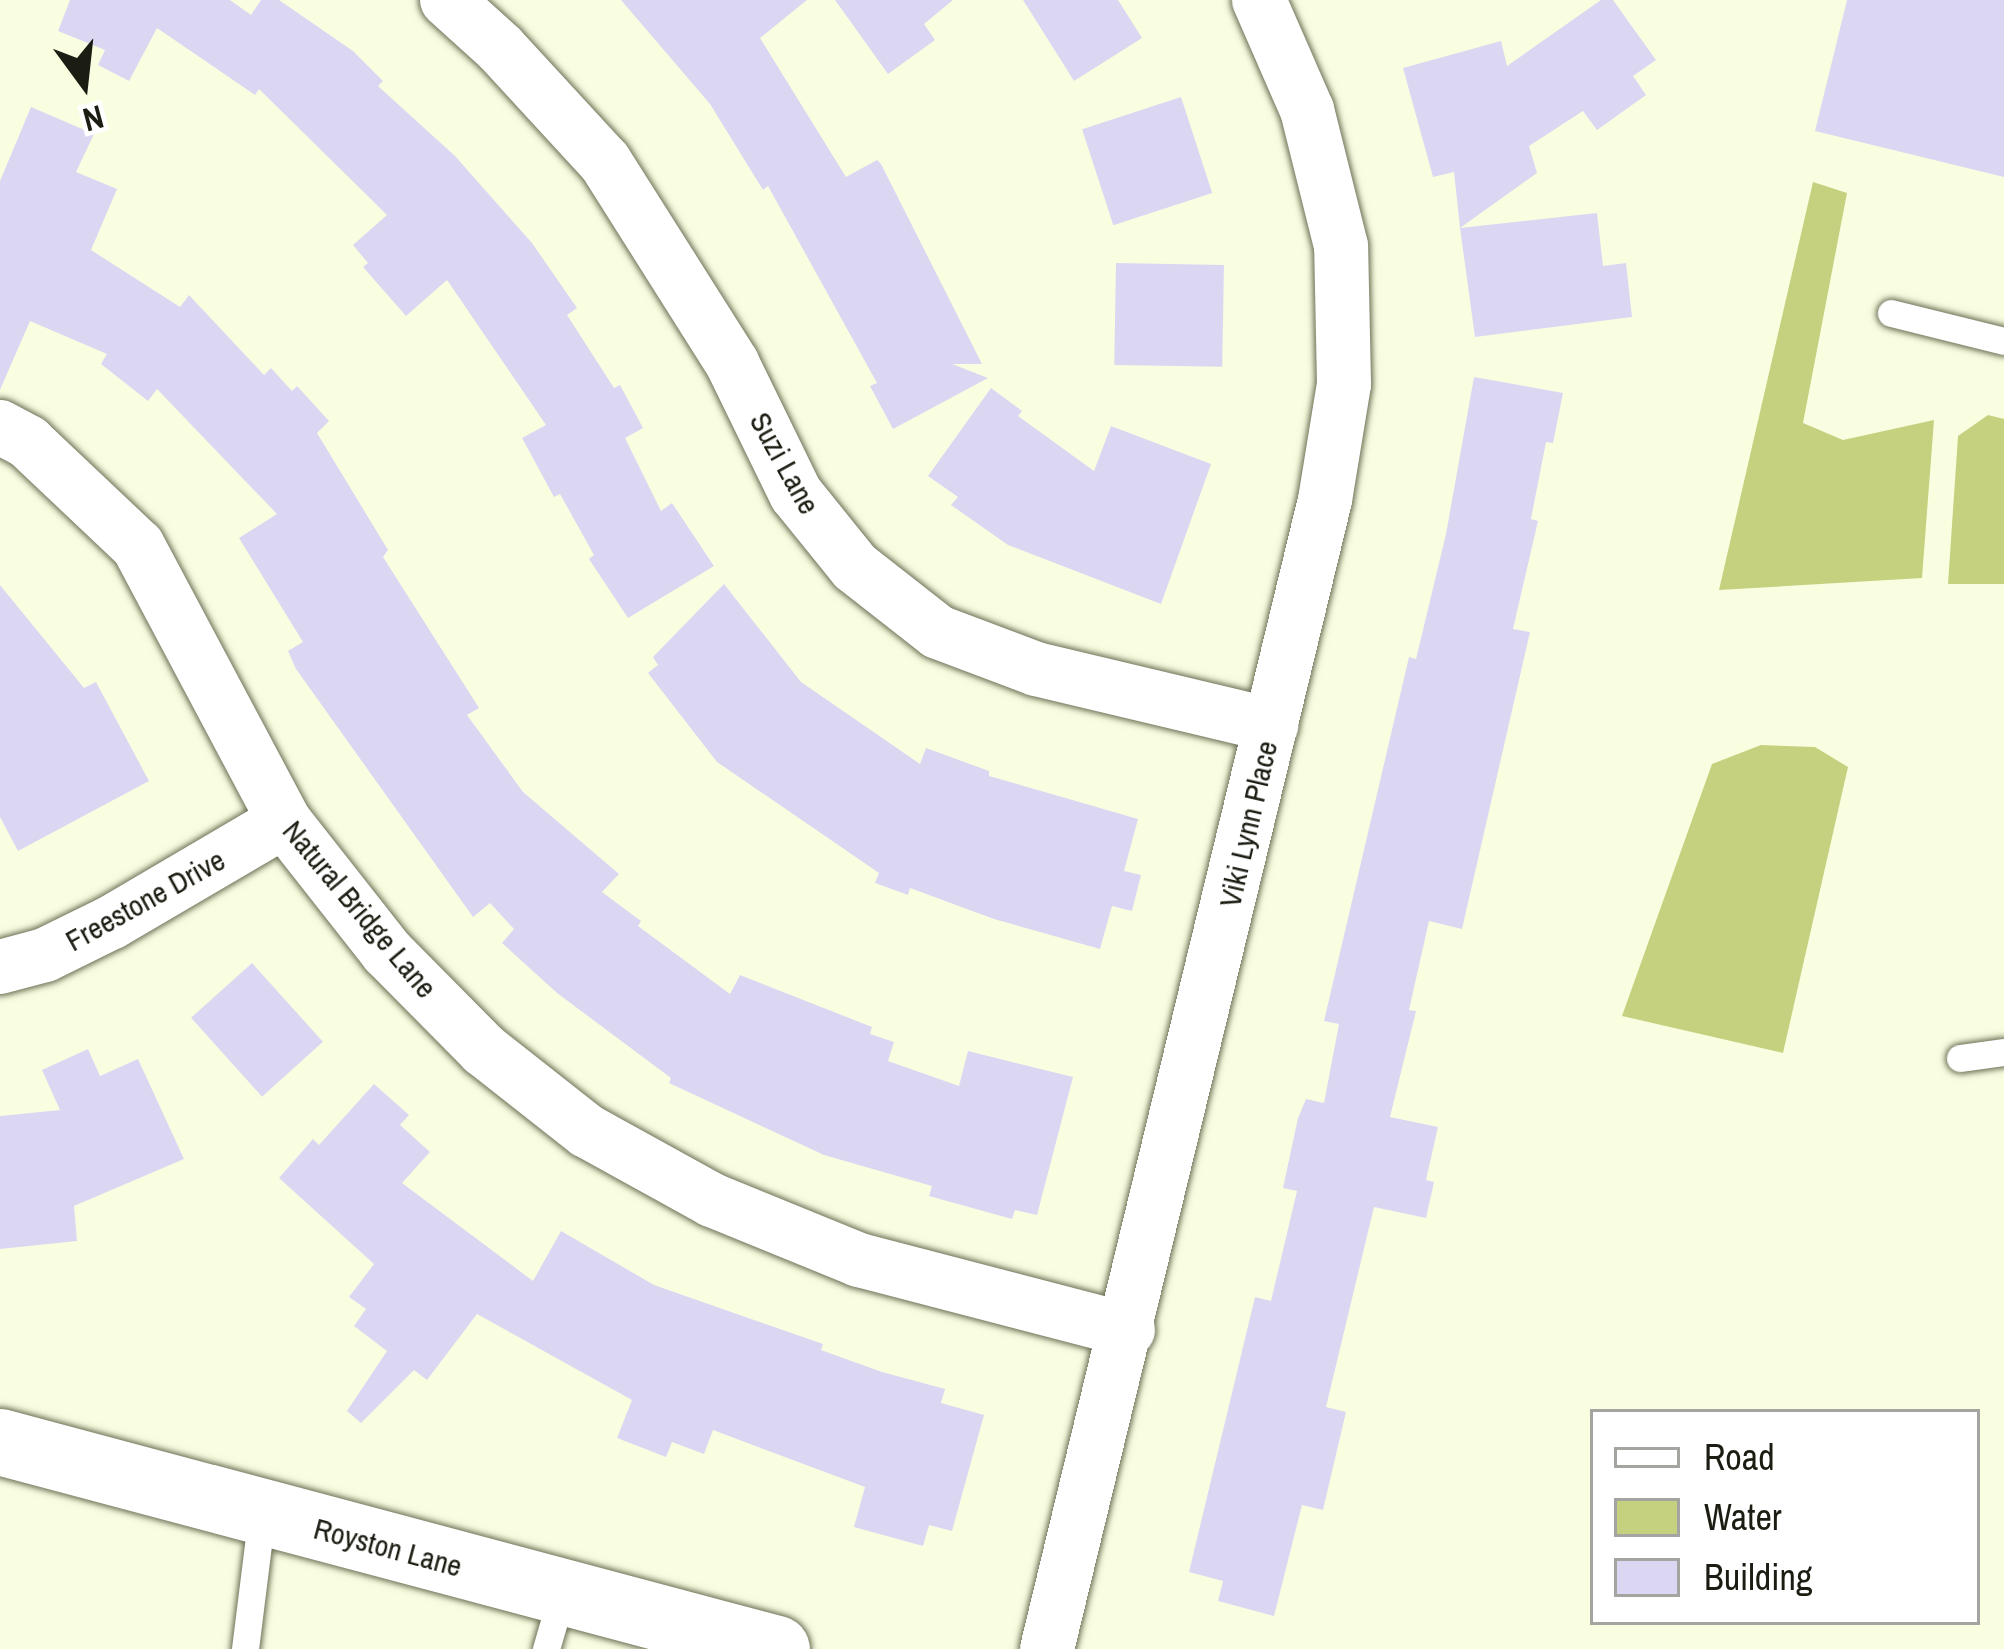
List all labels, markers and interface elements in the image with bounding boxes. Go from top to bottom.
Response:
north arrow [24,24,144,144]
text: N [78,95,108,143]
street label: Suzi Lane [742,406,828,520]
street label: Viki Lynn Place [1211,737,1285,911]
street label: Natural Bridge Lane [275,813,445,1005]
street label: Freestone Drive [59,842,231,958]
legend [1590,1409,1980,1625]
text: Road [1704,1433,1775,1481]
text: Water [1704,1493,1782,1541]
street label: Royston Lane [310,1510,466,1584]
text: Building [1704,1553,1812,1601]

